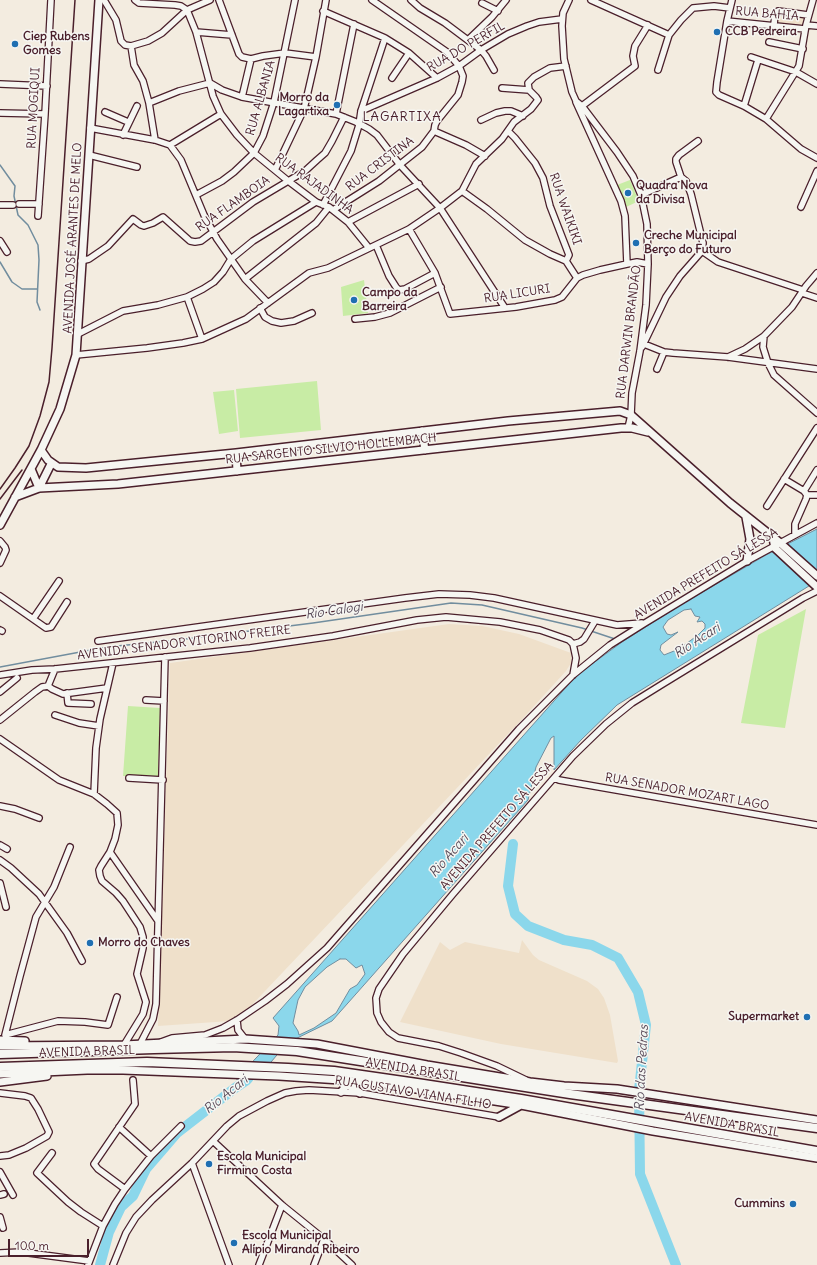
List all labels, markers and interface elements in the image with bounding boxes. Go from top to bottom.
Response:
street label: RUA BAHIA [735,4,799,24]
street label: RUA DO PERFIL [425,19,507,75]
place label: CCB Pedreira [725,25,797,39]
marker: CCB Pedreira [712,27,722,37]
place label: Ciep Rubens Gomes [23,30,90,58]
marker: Ciep Rubens Gomes [10,39,20,49]
street label: RUA ALBANIA [243,59,279,137]
street label: RUA MOGIQUI [25,67,43,149]
place label: Morro da Lagartixa [278,91,329,119]
marker: Morro da Lagartixa [332,100,342,110]
district label: LAGARTIXA [362,109,442,125]
street label: RUA CRISTINA [343,134,417,194]
street label: AVENIDA JOSÉ ARANTES DE MELO [61,142,85,334]
street label: RUA RAJADINHA [272,151,356,217]
street label: RUA WAIKIKI [546,171,584,247]
street label: RUA FLAMBOIA [193,173,273,235]
place label: Quadra Nova da Divisa [636,179,708,207]
marker: Quadra Nova da Divisa [623,188,633,198]
place label: Creche Municipal Berço do Futuro [644,229,737,257]
marker: Creche Municipal Berço do Futuro [631,238,641,248]
street label: RUA DARWIN BRANDÃO [614,264,644,400]
street label: RUA LICURI [483,282,551,306]
place label: Campo da Barreira [362,286,418,314]
marker: Campo da Barreira [349,295,359,305]
street label: RUA SARGENTO SILVIO HOLLEMBACH [225,431,437,467]
street label: AVENIDA PREFEITO SÁ LESSA [631,525,781,623]
water label: Rio Calogi [304,599,364,623]
water label: Rio Acari [671,620,723,662]
street label: AVENIDA SENADOR VITORINO FREIRE [76,623,292,663]
street label: AVENIDA PREFEITO SÁ LESSA [437,759,557,893]
street label: RUA SENADOR MOZART LAGO [604,770,770,814]
water label: Rio Acari [426,831,472,881]
place label: Morro do Chaves [98,936,190,950]
marker: Morro do Chaves [85,938,95,948]
place label: Supermarket [728,1010,799,1024]
marker: Supermarket [802,1012,812,1022]
water label: Rio das Pedras [632,1025,652,1111]
street label: AVENIDA BRASIL [39,1043,135,1061]
street label: AVENIDA BRASIL [364,1055,462,1085]
water label: Rio Acari [201,1073,251,1117]
street label: RUA GUSTAVO VIANA FILHO [334,1074,492,1112]
street label: AVENIDA BRASIL [683,1110,781,1140]
place label: Escola Municipal Firmino Costa [217,1150,306,1178]
marker: Escola Municipal Firmino Costa [204,1159,214,1169]
place label: Cummins [734,1197,785,1211]
marker: Cummins [788,1199,798,1209]
place label: Escola Municipal Alípio Miranda Ribeiro [242,1229,360,1257]
scale bar [10,1231,91,1257]
text: 100 m [15,1238,49,1253]
marker: Escola Municipal Alípio Miranda Ribeiro [229,1238,239,1248]

